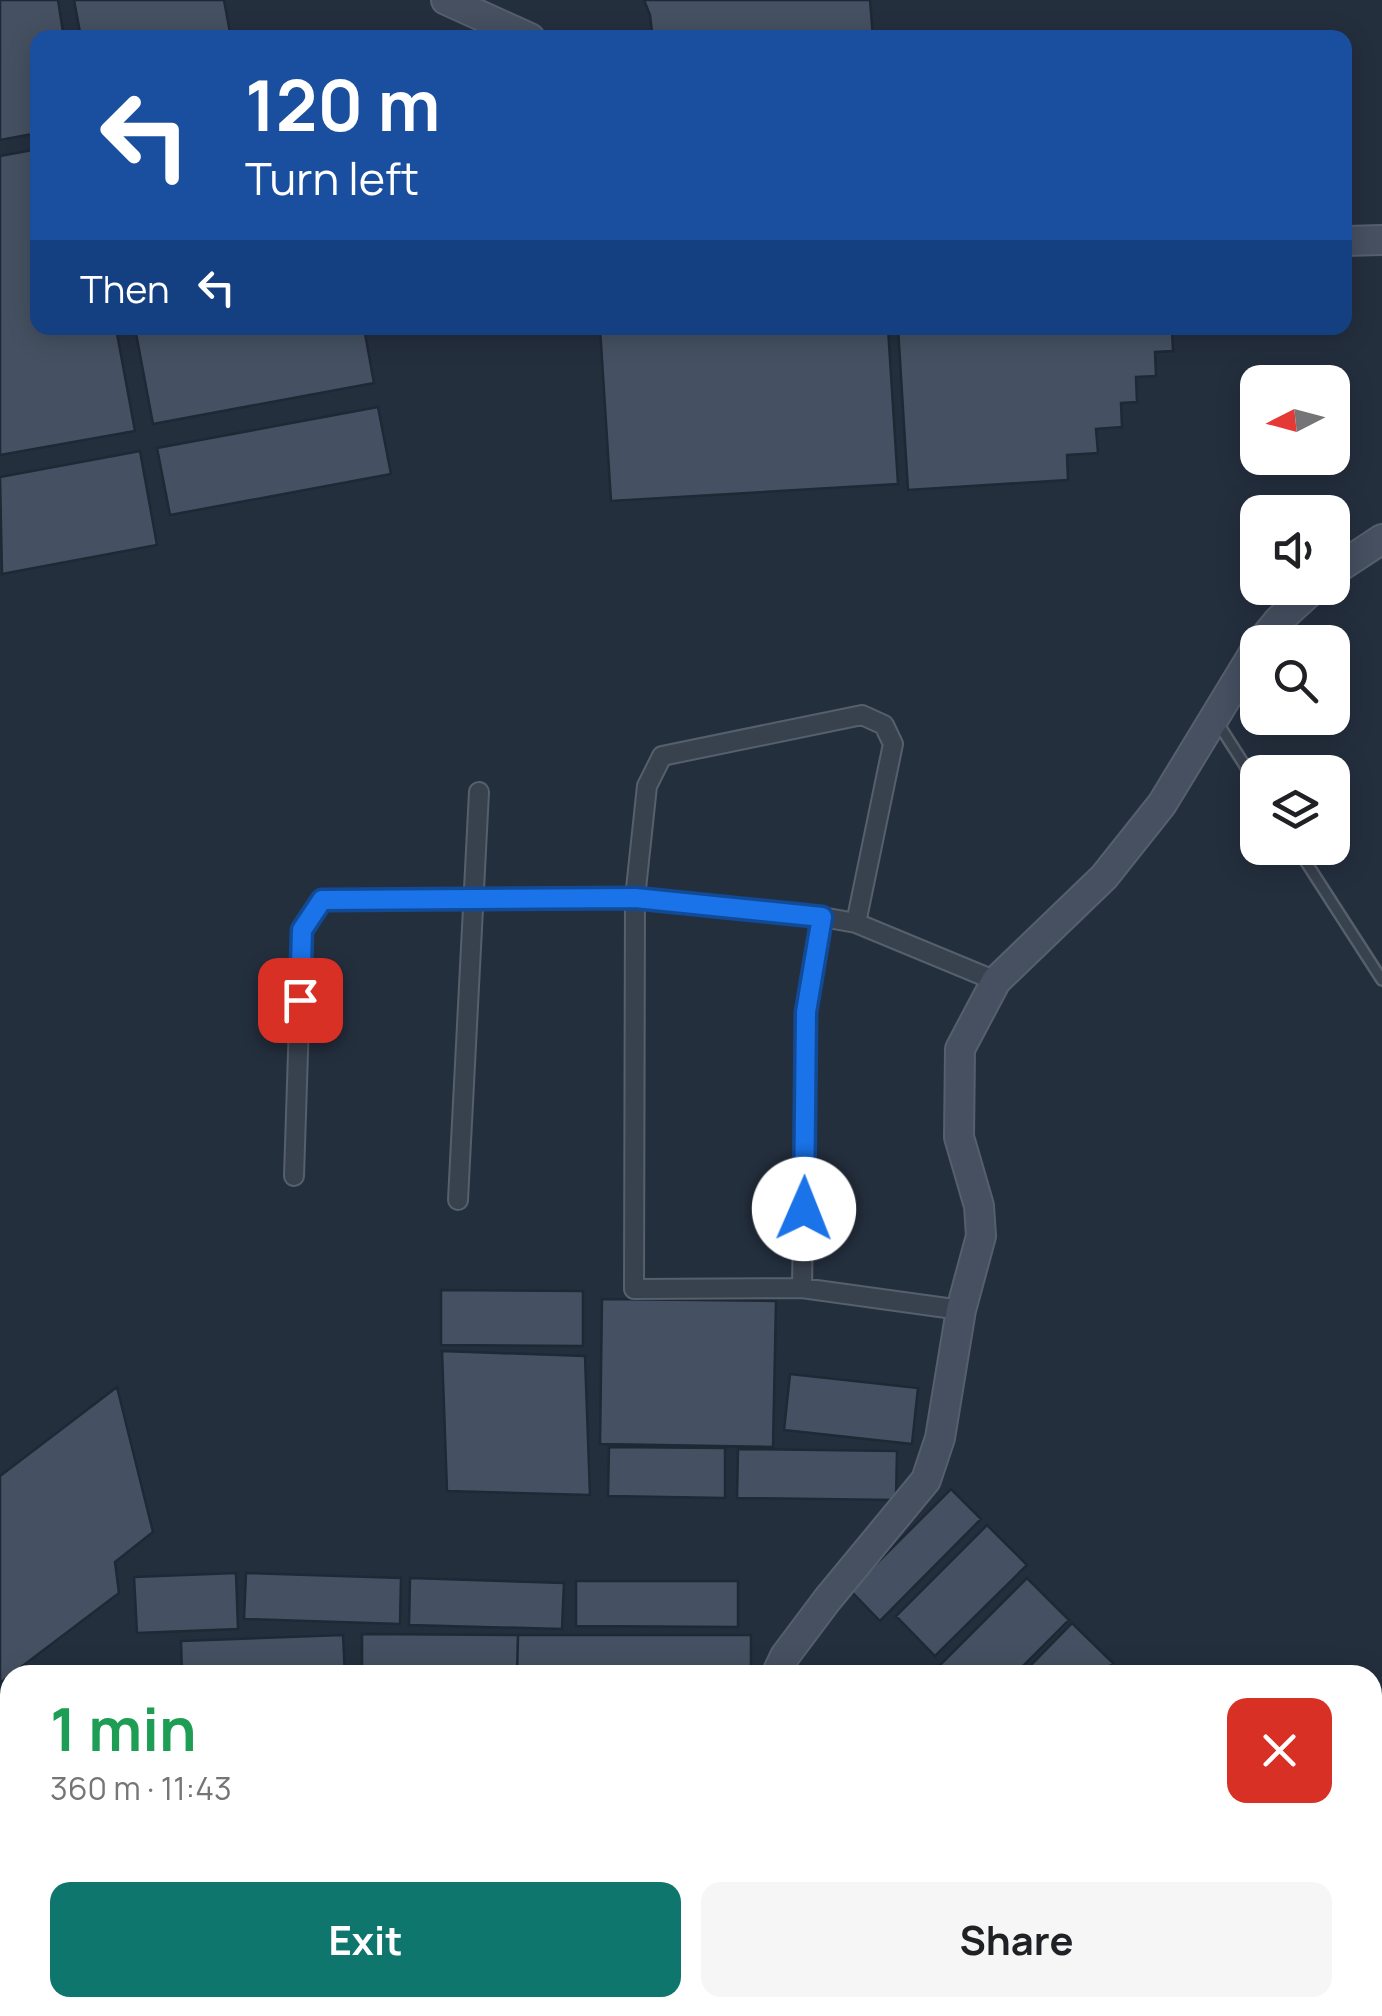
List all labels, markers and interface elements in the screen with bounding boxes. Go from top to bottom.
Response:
text: 120 m [245,56,440,152]
icon: left [80,70,210,200]
text: Turn left [245,147,419,209]
icon: left [189,260,244,315]
text: Then [80,262,169,314]
north arrow [1240,365,1350,475]
map controls [1240,365,1350,865]
button: sound [1240,495,1350,605]
button: search [1240,625,1350,735]
button: layers [1240,755,1350,865]
pin [258,958,343,1043]
icon: arrive [273,973,328,1028]
position arrow [752,1157,856,1261]
text: 1 min [50,1687,197,1769]
button: close [1227,1698,1332,1803]
text: 360 m · 11:43 [50,1766,232,1810]
button: Exit [50,1882,681,1997]
button: Share [701,1882,1332,1997]

